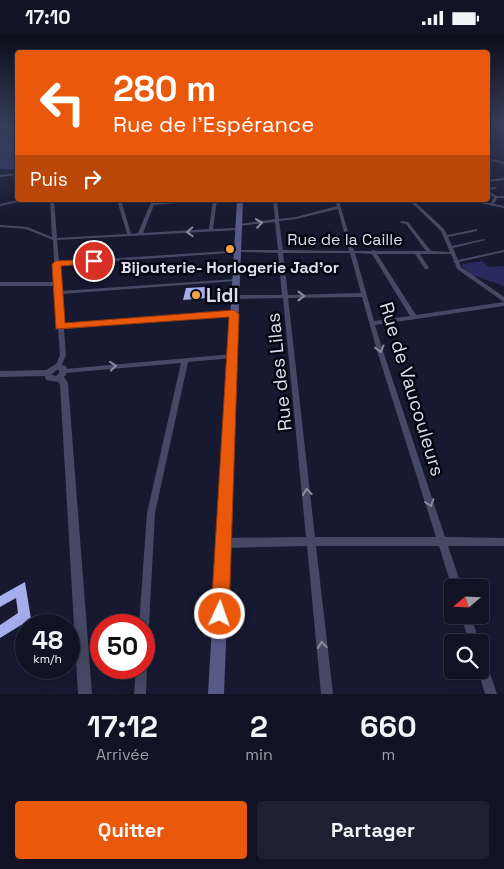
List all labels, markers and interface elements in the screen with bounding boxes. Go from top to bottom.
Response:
text: 17:10 [25,5,71,30]
text: 280 m [113,67,216,111]
icon: left [30,70,95,135]
text: Rue de l'Espérance [113,110,314,138]
icon: right [78,165,106,193]
text: Puis [30,167,68,192]
one-way arrow [254,218,263,228]
one-way arrow [185,226,193,237]
street label: Rue de la Caille [287,229,403,250]
pin [73,240,115,282]
marker: Bijouterie- Horlogerie Jad'or [224,243,236,255]
icon: arrive [80,247,108,275]
place label: Bijouterie- Horlogerie Jad'or [121,257,339,278]
place label: Lidl [206,283,239,308]
marker: Lidl [190,289,202,301]
one-way arrow [298,291,306,301]
street label: Rue de Vaucouleurs [374,299,450,479]
street label: Rue des Lilas [260,312,298,432]
one-way arrow [374,344,384,352]
one-way arrow [110,361,118,372]
one-way arrow [302,488,313,496]
one-way arrow [424,498,434,507]
north arrow [444,579,489,624]
map controls [444,579,489,679]
position arrow [193,587,245,639]
speed limit sign: 50 [90,614,155,679]
text: 48 [32,624,63,656]
button: search [444,634,489,679]
one-way arrow [317,641,328,649]
text: km/h [33,651,62,667]
text: 17:12 [87,707,158,746]
text: 2 [250,707,268,746]
text: 660 [360,707,417,746]
text: Arrivée [96,744,149,765]
text: min [245,744,273,765]
text: m [381,744,395,765]
button: Quitter [15,801,247,859]
button: Partager [257,801,489,859]

